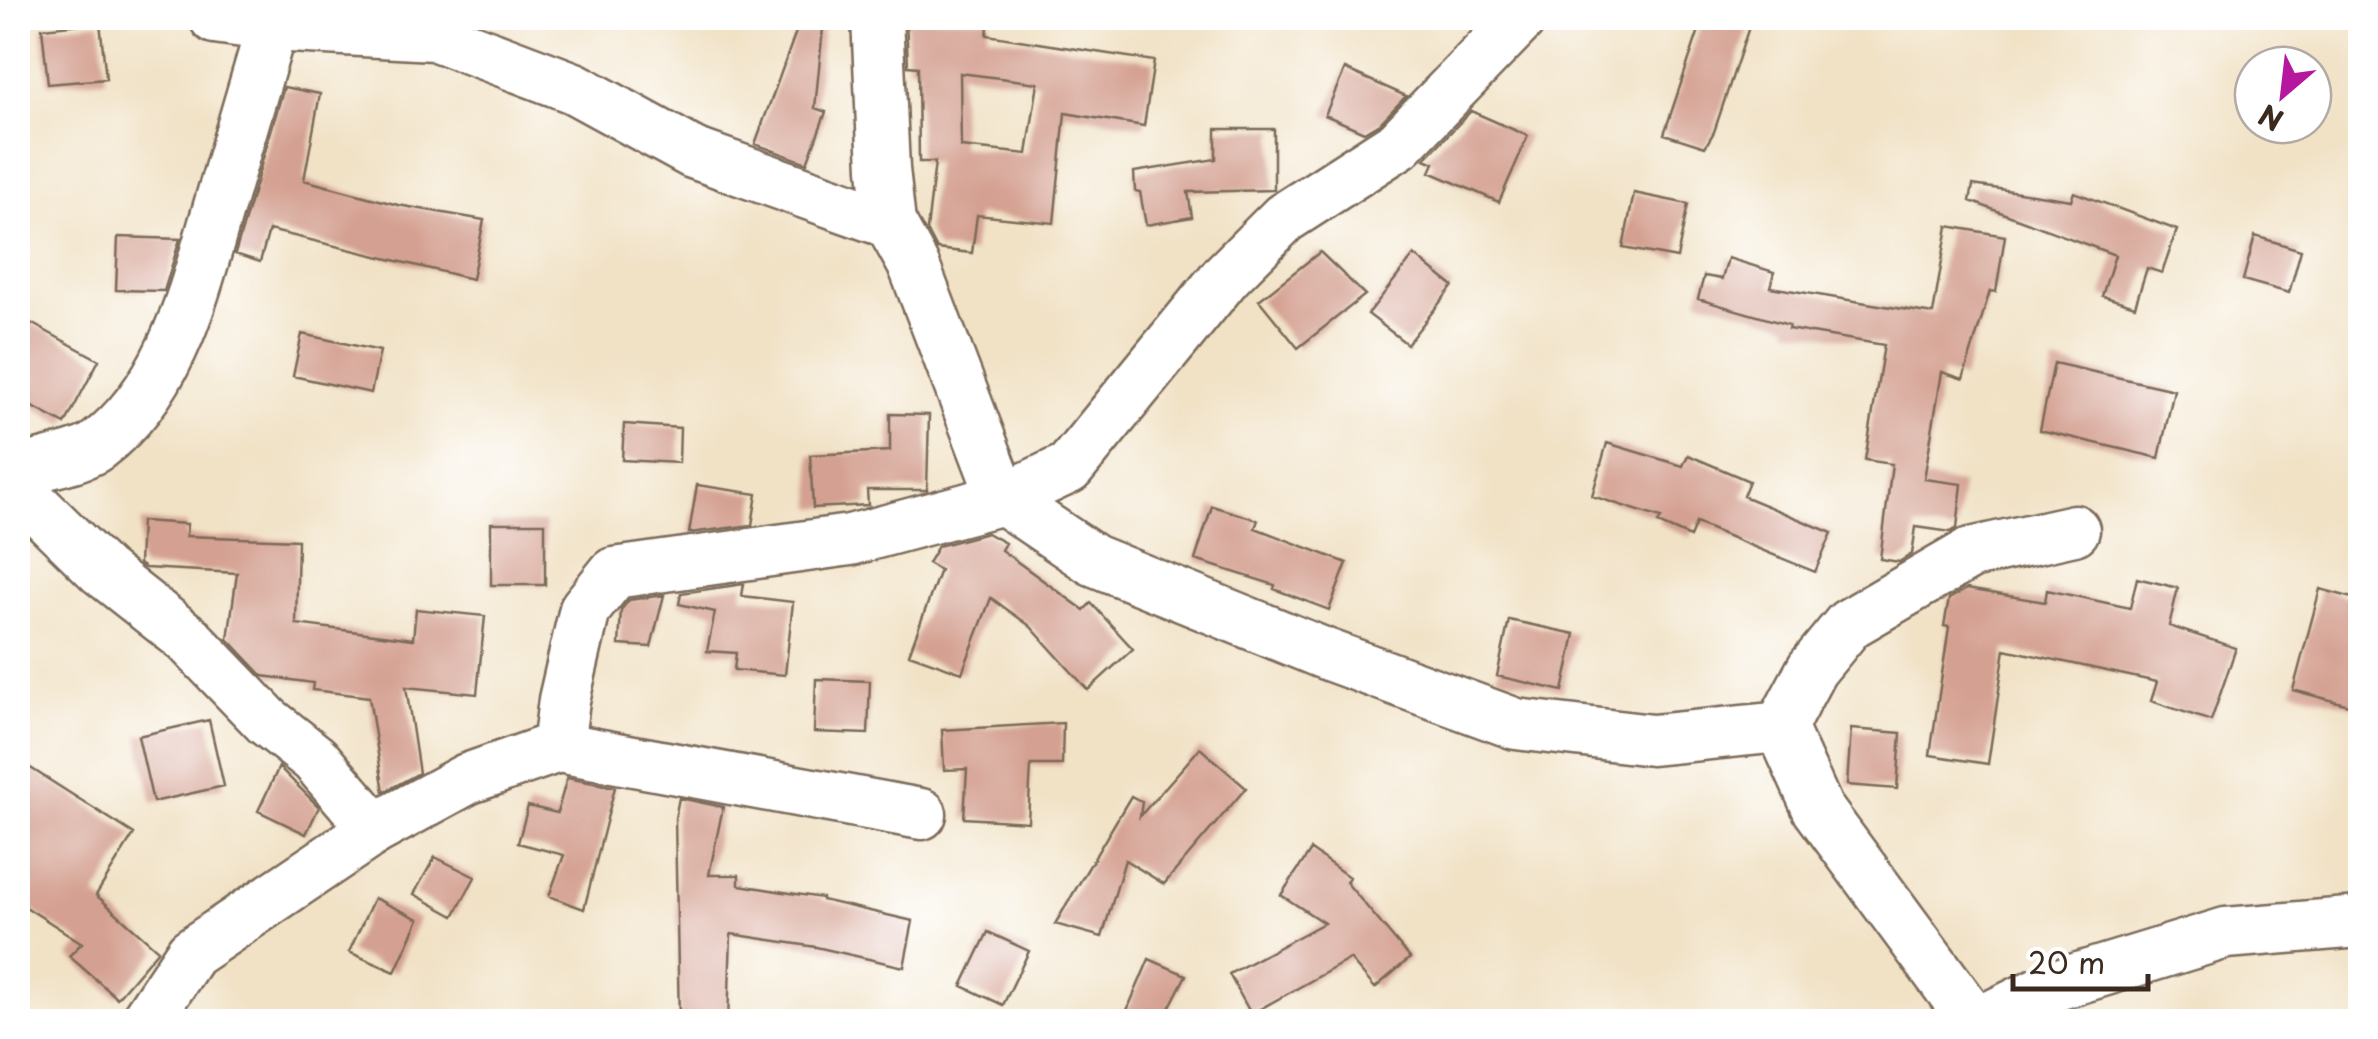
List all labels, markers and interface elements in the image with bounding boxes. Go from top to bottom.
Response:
north arrow [2233,45,2333,145]
text: N [2251,94,2290,143]
scale bar [2013,929,2148,991]
text: 20 m [2028,939,2105,984]

